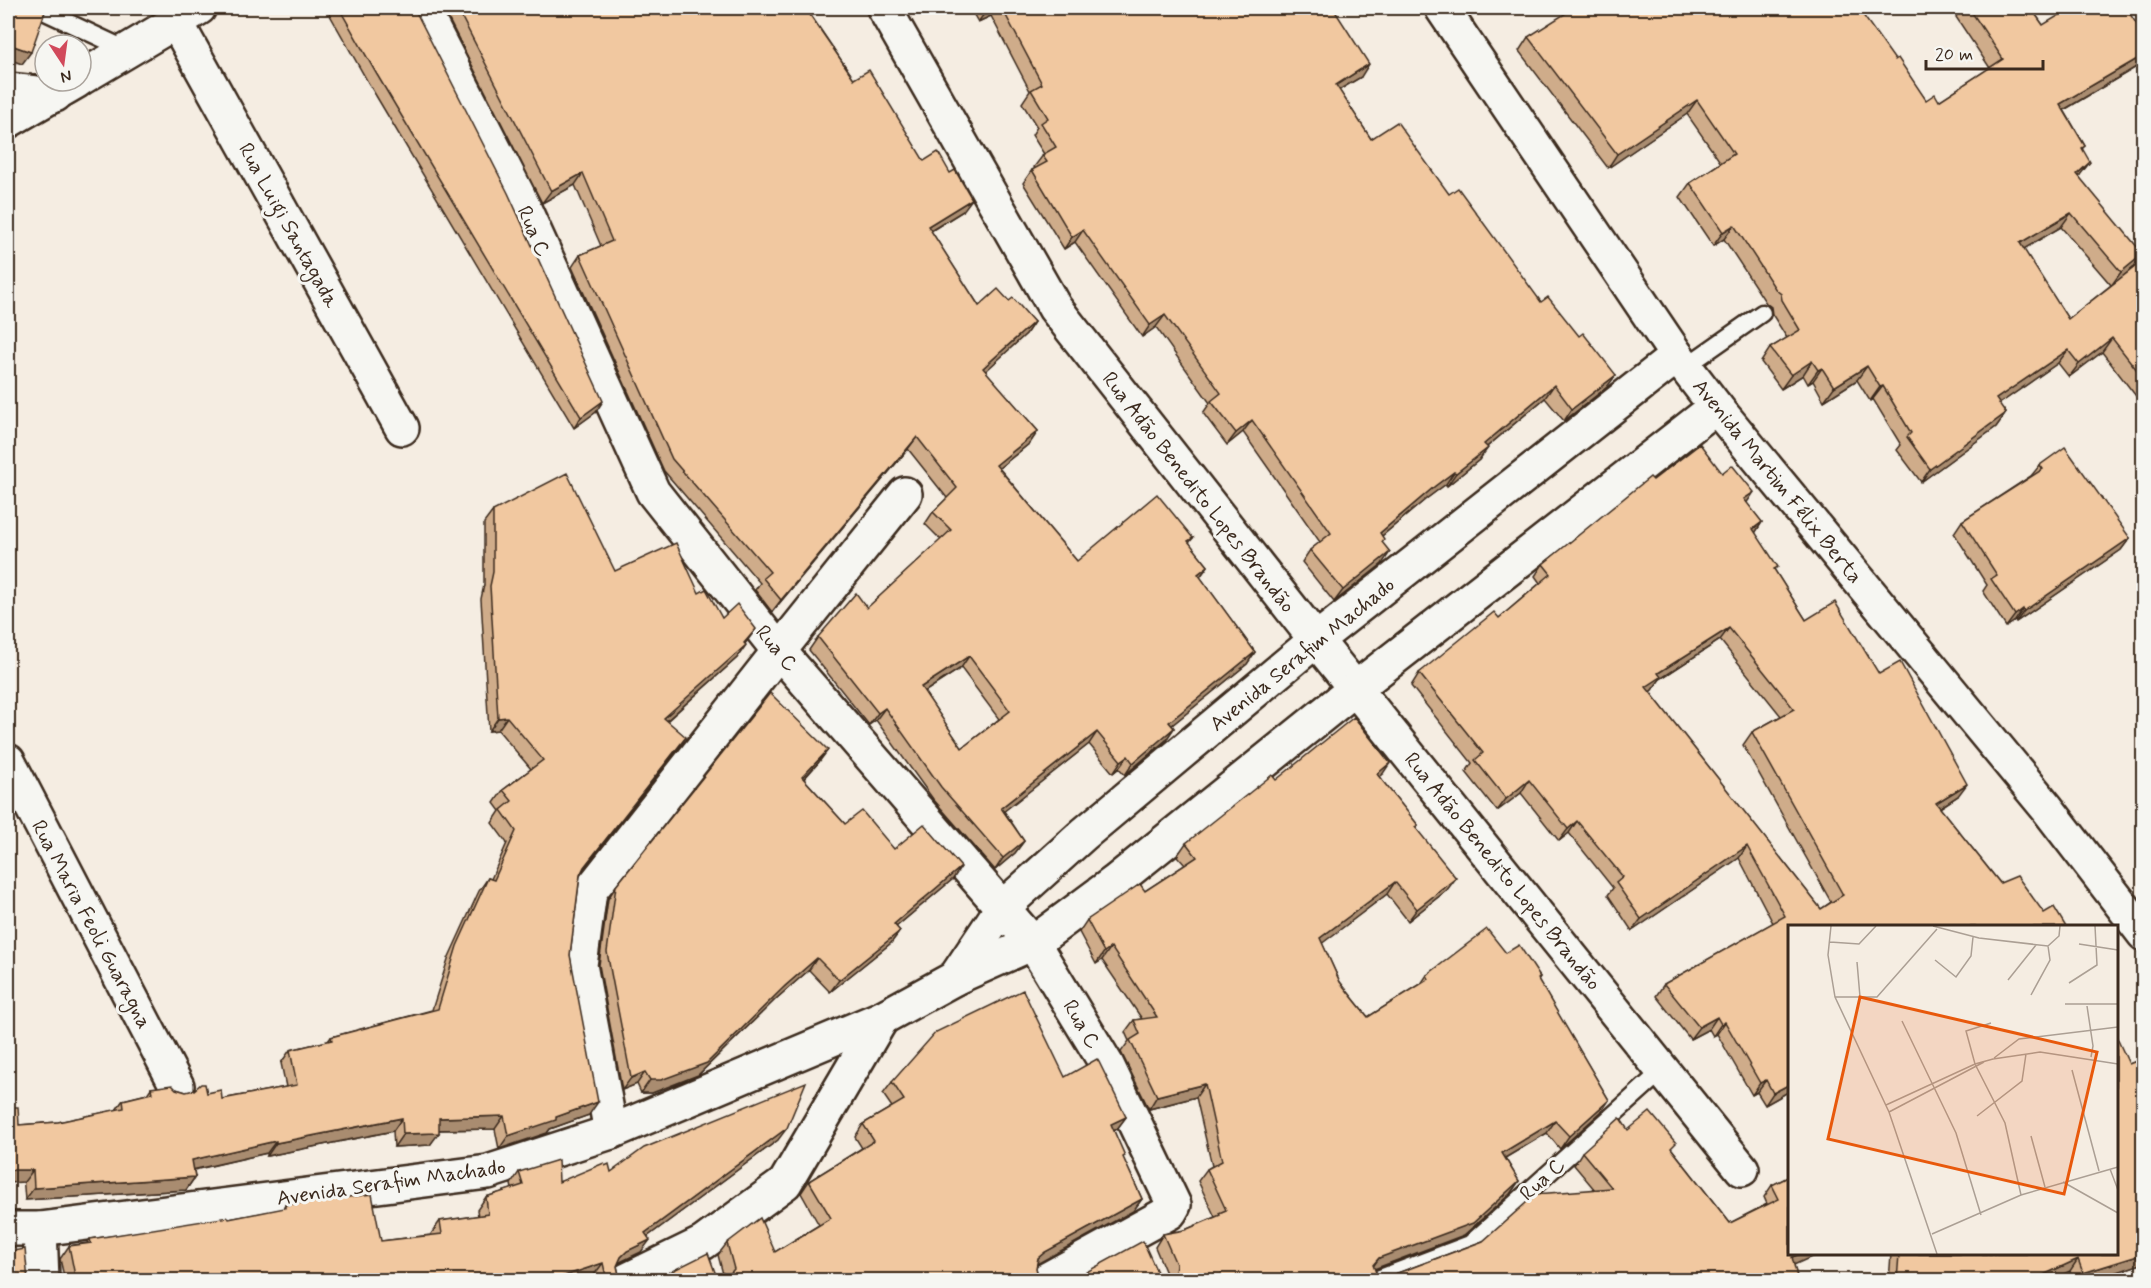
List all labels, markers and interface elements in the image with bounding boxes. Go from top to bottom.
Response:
north arrow [33,33,93,93]
scale bar [1926,33,2043,71]
text: 20 m [1935,43,1973,67]
text: N [58,65,74,88]
street label: Rua Luigi Santagada [229,138,345,314]
street label: Rua C [510,202,557,261]
street label: Rua Adão Benedito Lopes Brandão [1095,366,1301,619]
street label: Avenida Martim Félix Berta [1686,373,1869,590]
street label: Avenida Serafim Machado [1204,571,1401,738]
street label: Rua C [749,619,804,678]
street label: Rua Adão Benedito Lopes Brandão [1397,747,1607,997]
street label: Rua Maria Feoli Guaragna [23,815,158,1034]
inset map [1788,925,2118,1255]
street label: Rua C [1056,995,1107,1054]
street label: Rua C [1514,1152,1572,1208]
street label: Avenida Serafim Machado [275,1153,507,1213]

